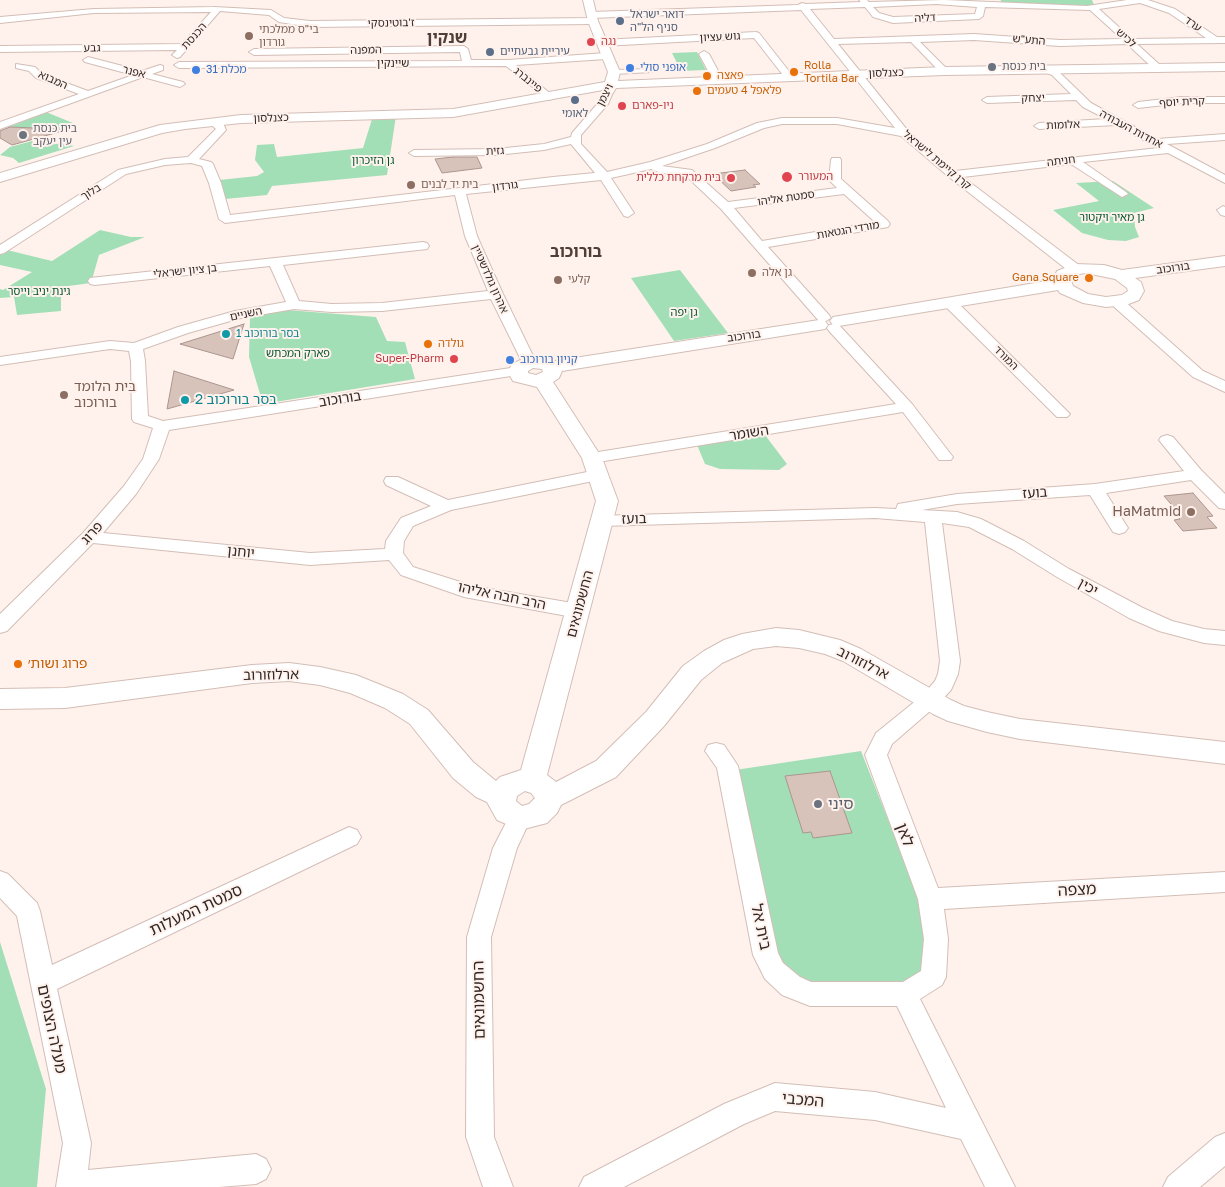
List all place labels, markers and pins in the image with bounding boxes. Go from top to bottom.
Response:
place label: דואר ישראל סניף הל"ה [630,8,684,34]
marker: דואר ישראל סניף הל"ה [614,15,626,27]
place label: בי"ס ממלכתי גורדון [259,23,319,49]
marker: בי"ס ממלכתי גורדון [243,30,255,42]
place label: נגה [601,35,616,49]
marker: נגה [585,36,597,48]
place label: עיריית גבעתיים [500,45,570,59]
marker: עיריית גבעתיים [484,46,496,58]
place label: Rolla Tortila Bar [804,59,859,85]
place label: בית כנסת [1002,60,1046,74]
place label: אופני סולי [640,61,686,75]
marker: בית כנסת [986,61,998,73]
marker: אופני סולי [624,62,636,74]
place label: מכלת 31 [206,63,246,77]
marker: מכלת 31 [190,64,202,76]
marker: Rolla Tortila Bar [788,66,800,78]
place label: פאצה [717,69,744,83]
marker: פאצה [701,70,713,82]
place label: פלאפל 4 טעמים [707,84,782,98]
marker: פלאפל 4 טעמים [691,85,703,97]
marker: לאומי [569,94,581,106]
place label: ניו-פארם [632,99,674,113]
marker: ניו-פארם [616,100,628,112]
place label: לאומי [562,107,588,121]
place label: בית כנסת עין יעקב [33,122,77,148]
marker: בית כנסת עין יעקב [17,129,29,141]
marker: המעורר [780,170,794,184]
place label: המעורר [798,170,833,184]
place label: בית מרקחת כללית [636,171,721,185]
marker: בית מרקחת כללית [725,172,737,184]
place label: בית יד לבנים [421,178,479,192]
marker: בית יד לבנים [405,179,417,191]
place label: גן אלה [762,266,792,280]
marker: גן אלה [746,267,758,279]
place label: Gana Square [1012,271,1079,285]
marker: Gana Square [1083,272,1095,284]
place label: קלעי [568,273,590,287]
marker: קלעי [552,274,564,286]
place label: בסר בורוכוב 1 [236,327,299,341]
marker: בסר בורוכוב 1 [220,328,232,340]
place label: גולדה [438,337,464,351]
marker: גולדה [422,338,434,350]
place label: Super-Pharm [375,352,444,366]
marker: Super-Pharm [448,353,460,365]
place label: קניון בורוכוב [520,353,578,367]
marker: קניון בורוכוב [504,354,516,366]
place label: בית הלומד בורוכוב [74,379,136,412]
marker: בית הלומד בורוכוב [58,389,70,401]
place label: בסר בורוכוב 2 [195,392,277,408]
marker: בסר בורוכוב 2 [179,394,191,406]
place label: HaMatmid [1112,504,1181,520]
marker: HaMatmid [1185,506,1197,518]
place label: פרוג ושות׳ [28,656,88,672]
marker: פרוג ושות׳ [12,658,24,670]
place label: סיני [828,794,854,814]
marker: סיני [812,798,824,810]

